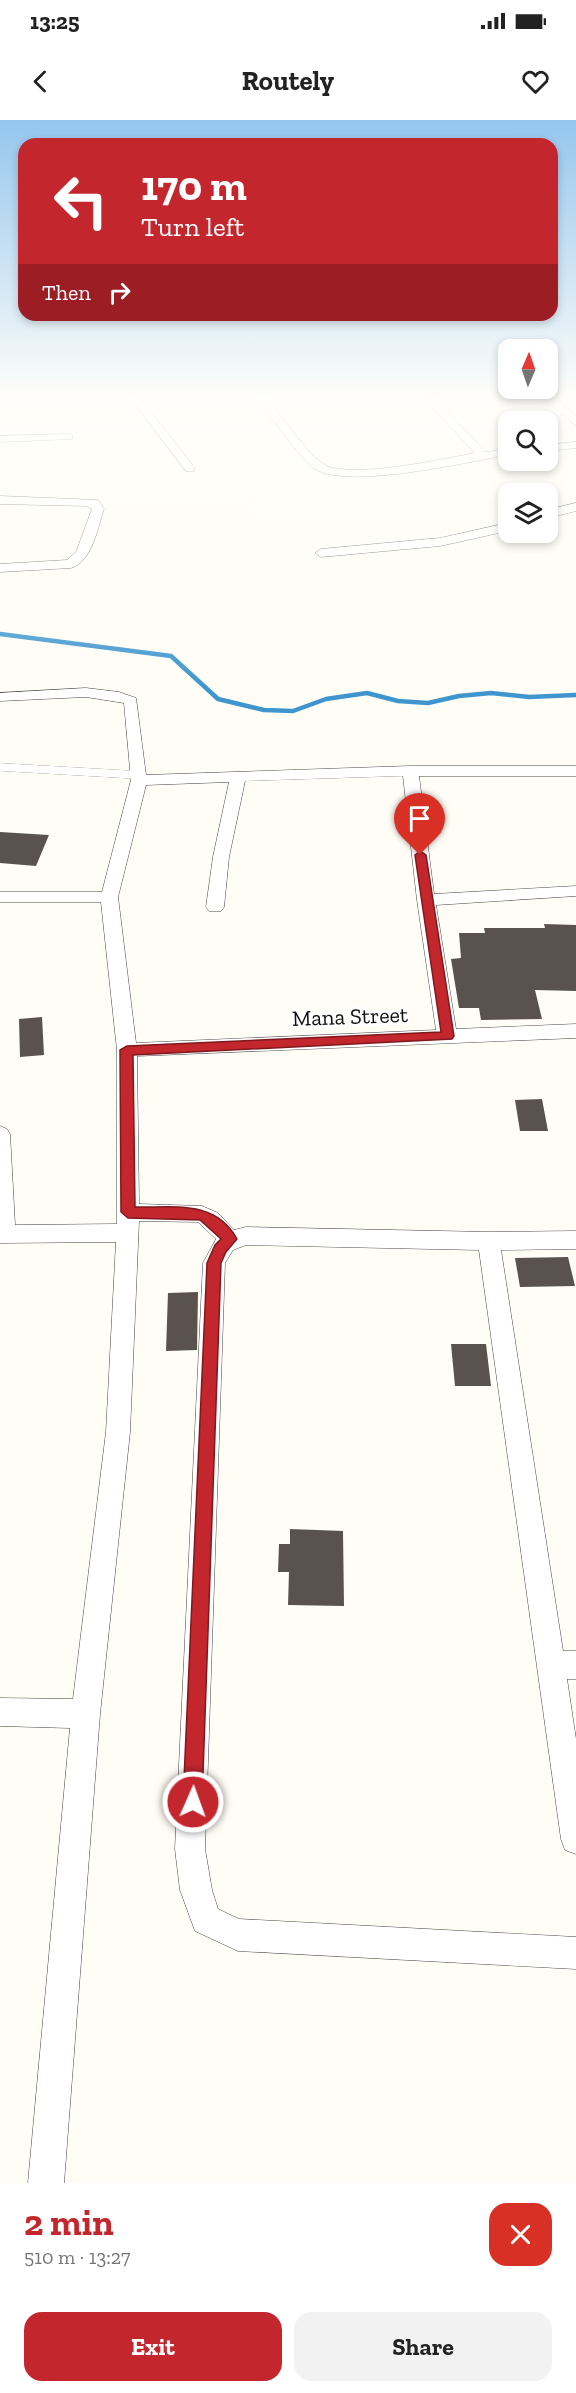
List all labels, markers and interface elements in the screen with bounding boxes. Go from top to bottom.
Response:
text: 13:25 [30,8,79,35]
icon: back [24,65,57,98]
text: Routely [242,65,334,97]
icon: heart [519,65,552,98]
text: 170 m [141,160,247,211]
icon: left [42,162,120,240]
text: Turn left [141,211,244,243]
icon: right [103,276,136,309]
text: Then [42,279,91,306]
north arrow [498,339,558,399]
map controls [498,339,558,543]
button: search [498,411,558,471]
button: layers [498,483,558,543]
pin [394,793,445,855]
icon: arrive [403,802,436,835]
street label: Mana Street [292,1001,409,1032]
position arrow [161,1770,225,1834]
text: 2 min [24,2201,114,2244]
button: close [489,2203,552,2266]
text: 510 m · 13:27 [24,2245,130,2269]
button: Exit [24,2312,282,2381]
button: Share [294,2312,552,2381]

